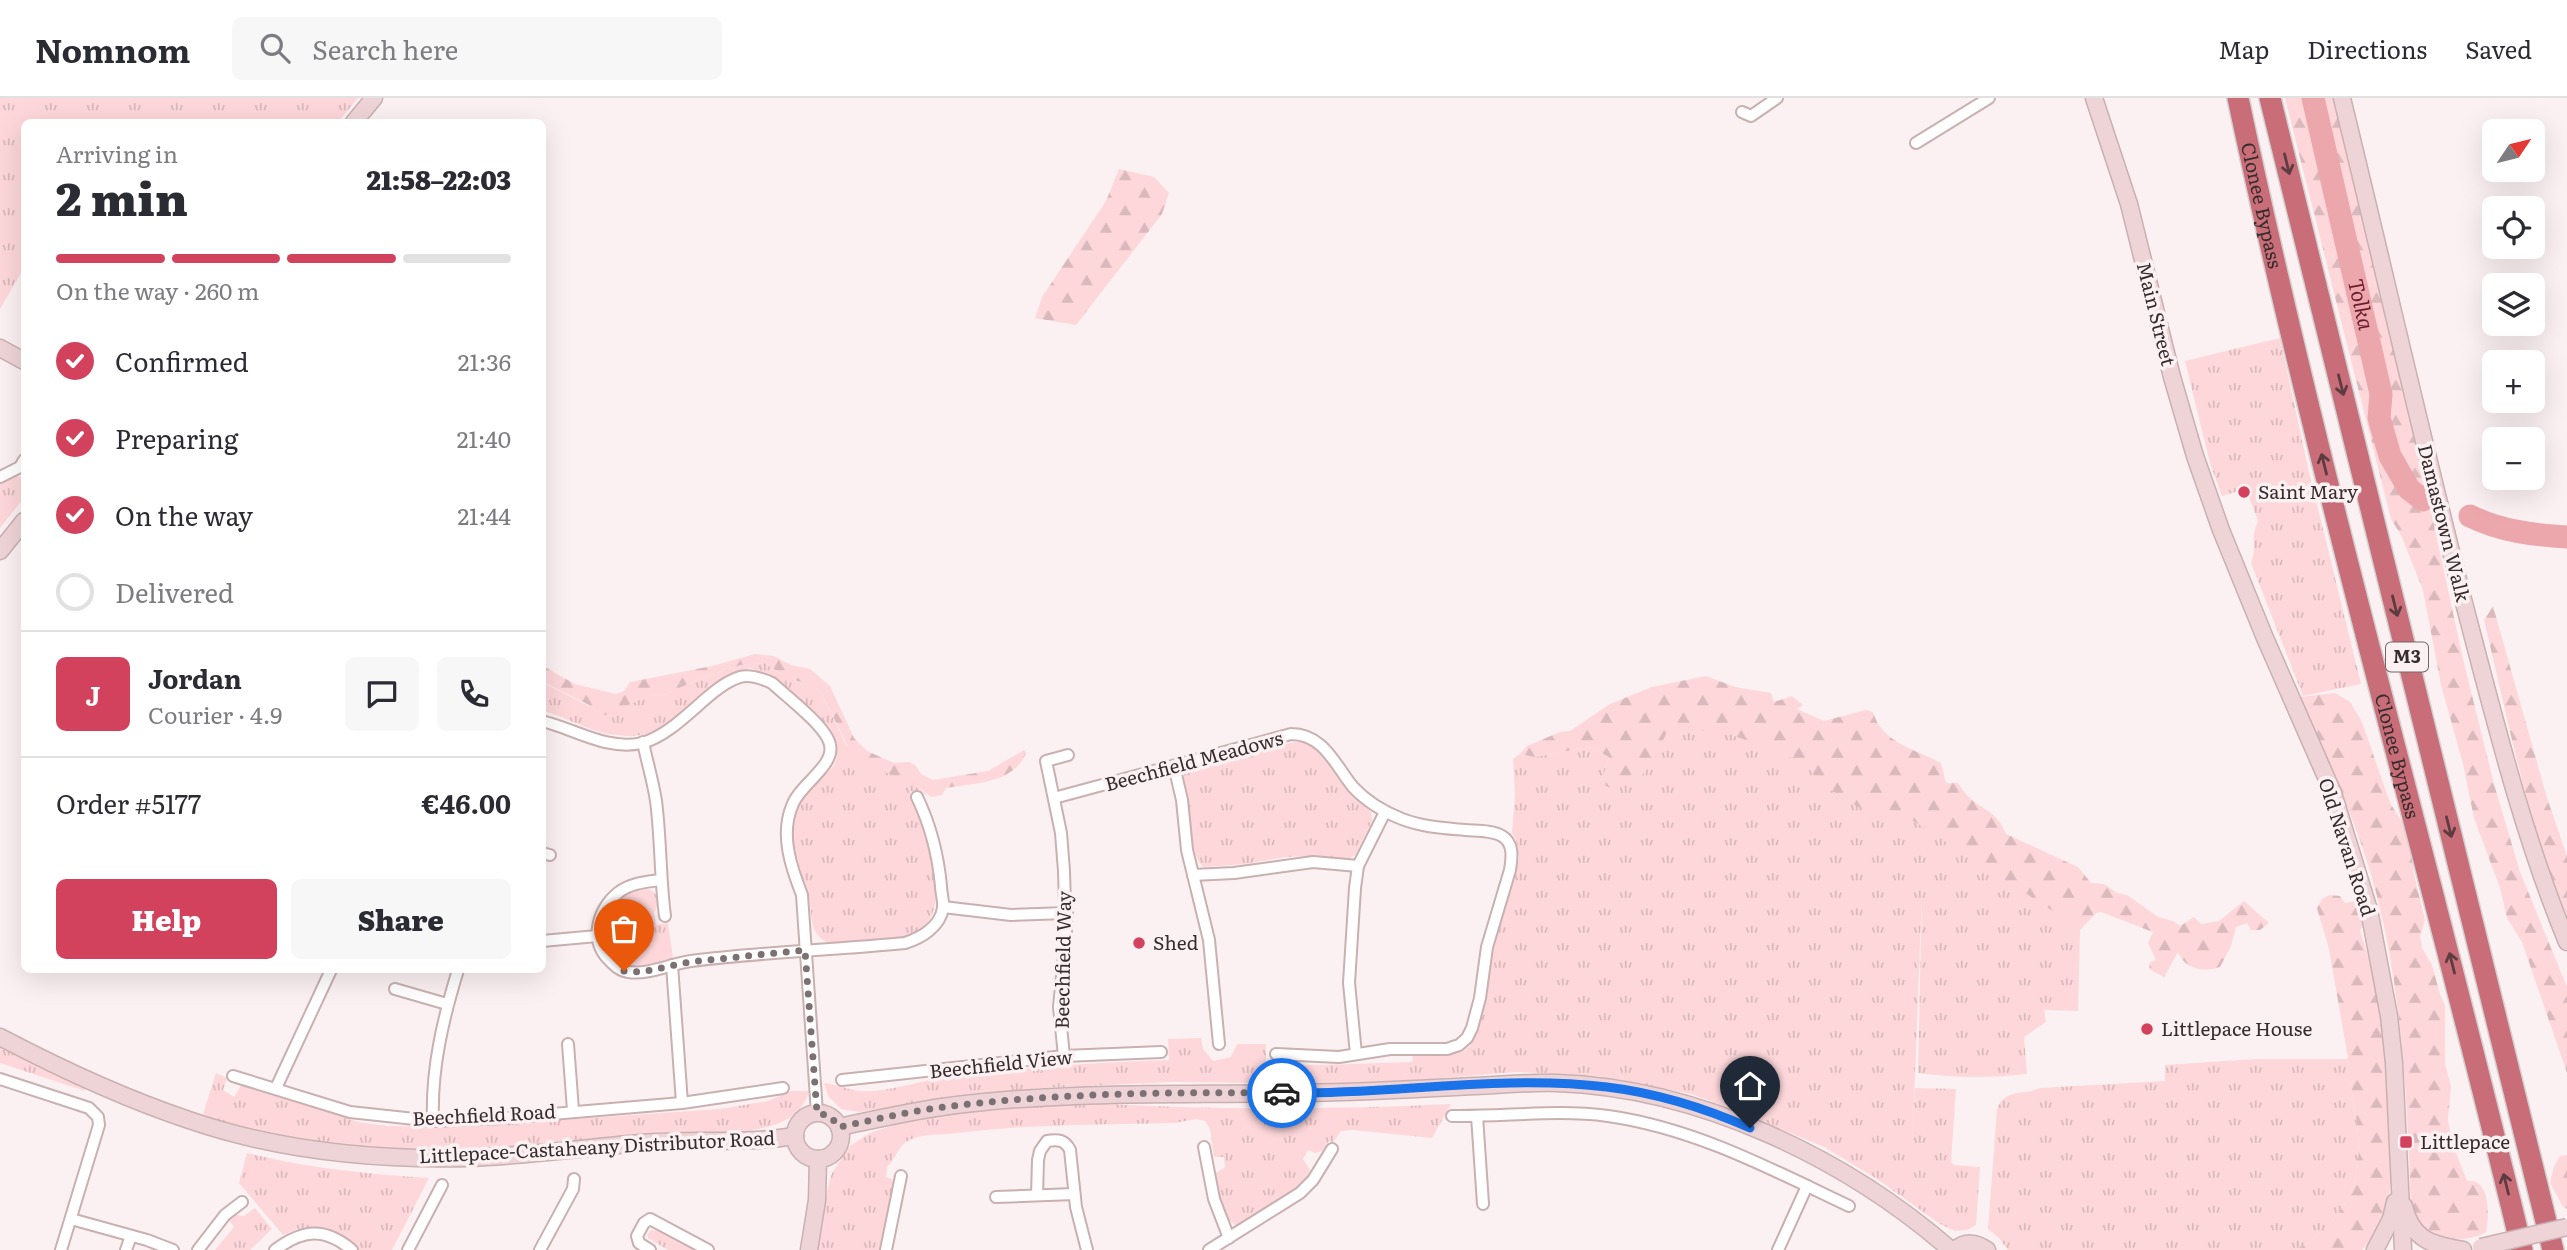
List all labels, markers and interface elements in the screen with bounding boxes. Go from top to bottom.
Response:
search box [232,17,722,80]
text: Nomnom [35,24,190,73]
icon: search [256,29,294,67]
text: Search here [312,29,458,68]
text: Map [2218,31,2269,66]
text: Directions [2307,31,2427,66]
text: Saved [2465,31,2532,66]
north arrow [2482,119,2544,182]
map controls [2482,119,2545,490]
text: Arriving in [56,136,178,170]
street label: Clonee Bypass [2235,140,2290,271]
one-way arrow [2280,152,2294,175]
text: 21:58–22:03 [366,159,511,198]
text: 2 min [56,162,188,230]
button: locate [2482,196,2545,259]
street label: Main Street [2131,259,2183,369]
text: On the way · 260 m [56,273,259,307]
button: layers [2482,273,2545,336]
water label: Tolka [2342,275,2384,333]
text: Confirmed [115,341,249,380]
icon: check [56,342,94,380]
text: 21:36 [458,344,511,378]
button: + [2482,350,2545,413]
one-way arrow [2335,373,2348,396]
text: Preparing [115,418,238,457]
icon: check [56,419,94,457]
text: 21:40 [457,421,511,455]
button: − [2482,427,2545,490]
street label: Damastown Walk [2412,441,2478,605]
one-way arrow [2317,453,2330,476]
place label: Saint Mary [2258,477,2358,505]
marker: Saint Mary [2236,484,2252,500]
text: On the way [115,495,253,534]
icon: check [56,496,94,534]
text: 21:44 [457,498,511,532]
text: Delivered [115,572,234,611]
one-way arrow [2389,594,2402,617]
road number: M3 [2386,642,2428,672]
button: chat [345,657,419,731]
button: phone [437,657,511,731]
text: Jordan [148,658,242,697]
text: J [86,675,100,714]
street label: Clonee Bypass [2369,690,2428,822]
text: Courier · 4.9 [148,697,282,731]
street label: Beechfield Meadows [1102,723,1286,797]
street label: Old Navan Road [2312,774,2384,920]
text: Order #5177 [56,783,201,822]
text: €46.00 [421,783,511,822]
one-way arrow [2443,815,2456,838]
button: Help [56,879,277,959]
button: Share [291,879,511,959]
street label: Beechfield Way [1047,891,1077,1029]
pin [594,899,654,971]
icon: bag [605,910,643,948]
place label: Shed [1153,928,1199,956]
marker: Shed [1131,935,1147,951]
one-way arrow [2444,952,2458,975]
place label: Littlepace House [2161,1014,2312,1042]
marker: Littlepace House [2139,1021,2155,1037]
street label: Beechfield View [928,1042,1074,1084]
pin [1720,1056,1780,1128]
courier [1247,1058,1317,1128]
icon: home [1731,1067,1769,1105]
icon: car [1263,1074,1301,1112]
street label: Beechfield Road [411,1096,557,1132]
street label: Littlepace-Castaheany Distributor Road [418,1123,776,1169]
place label: Littlepace [2420,1127,2510,1155]
marker: Littlepace [2398,1134,2414,1150]
one-way arrow [2499,1173,2512,1196]

